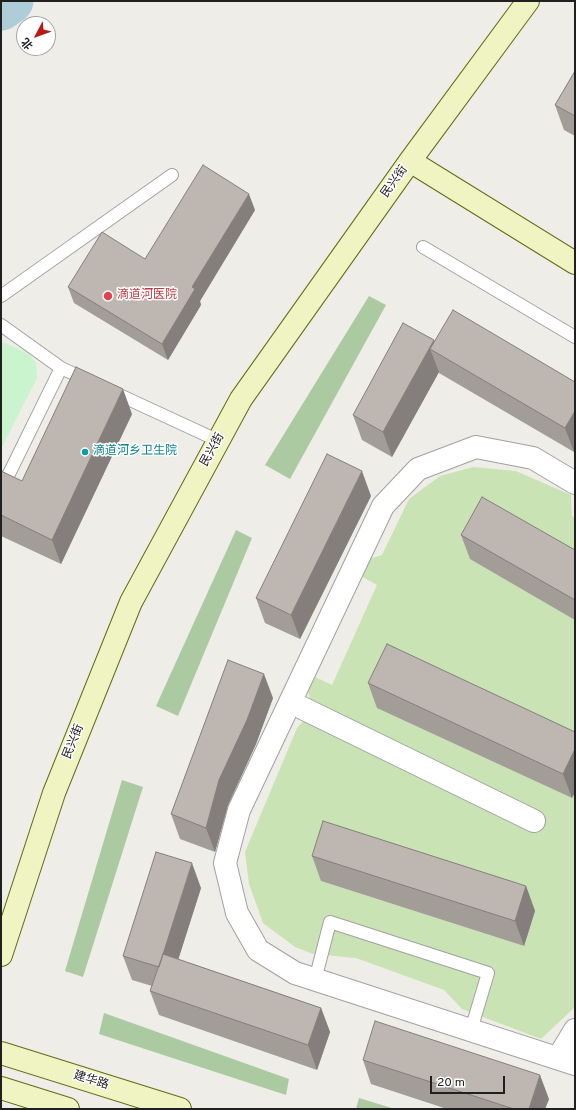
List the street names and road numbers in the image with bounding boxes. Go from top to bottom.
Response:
street label: 民兴街 [379,163,411,201]
street label: 民兴街 [198,431,228,469]
street label: 民兴街 [61,723,87,761]
street label: 建华路 [72,1069,110,1093]

